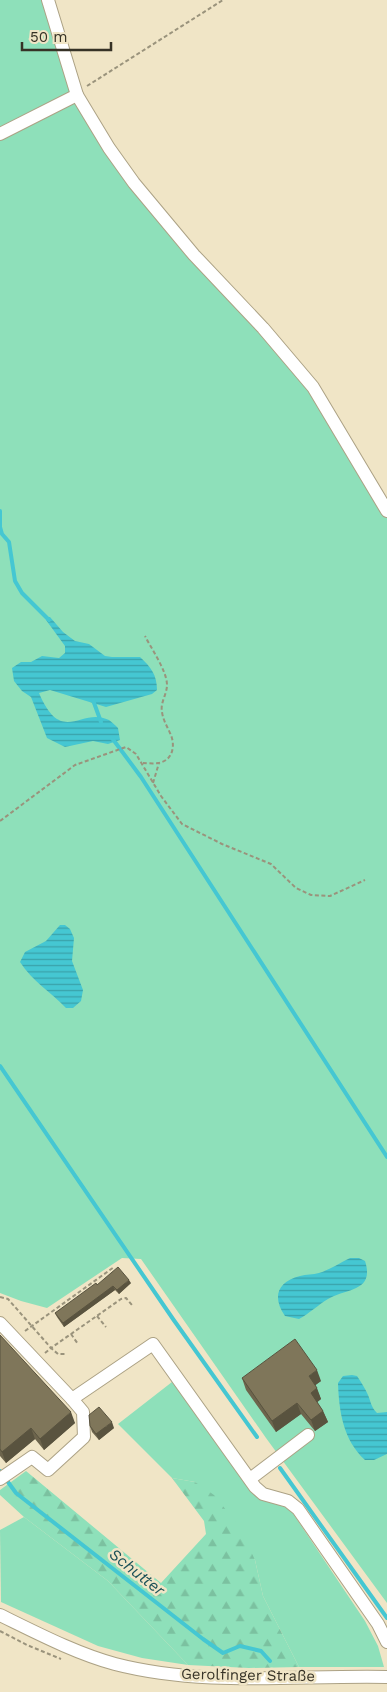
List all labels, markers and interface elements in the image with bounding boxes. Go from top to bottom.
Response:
scale bar [22,20,111,52]
text: 50 m [30,28,67,46]
water label: Schutter [105,1544,169,1600]
street label: Gerolfinger Straße [181,1665,315,1685]

